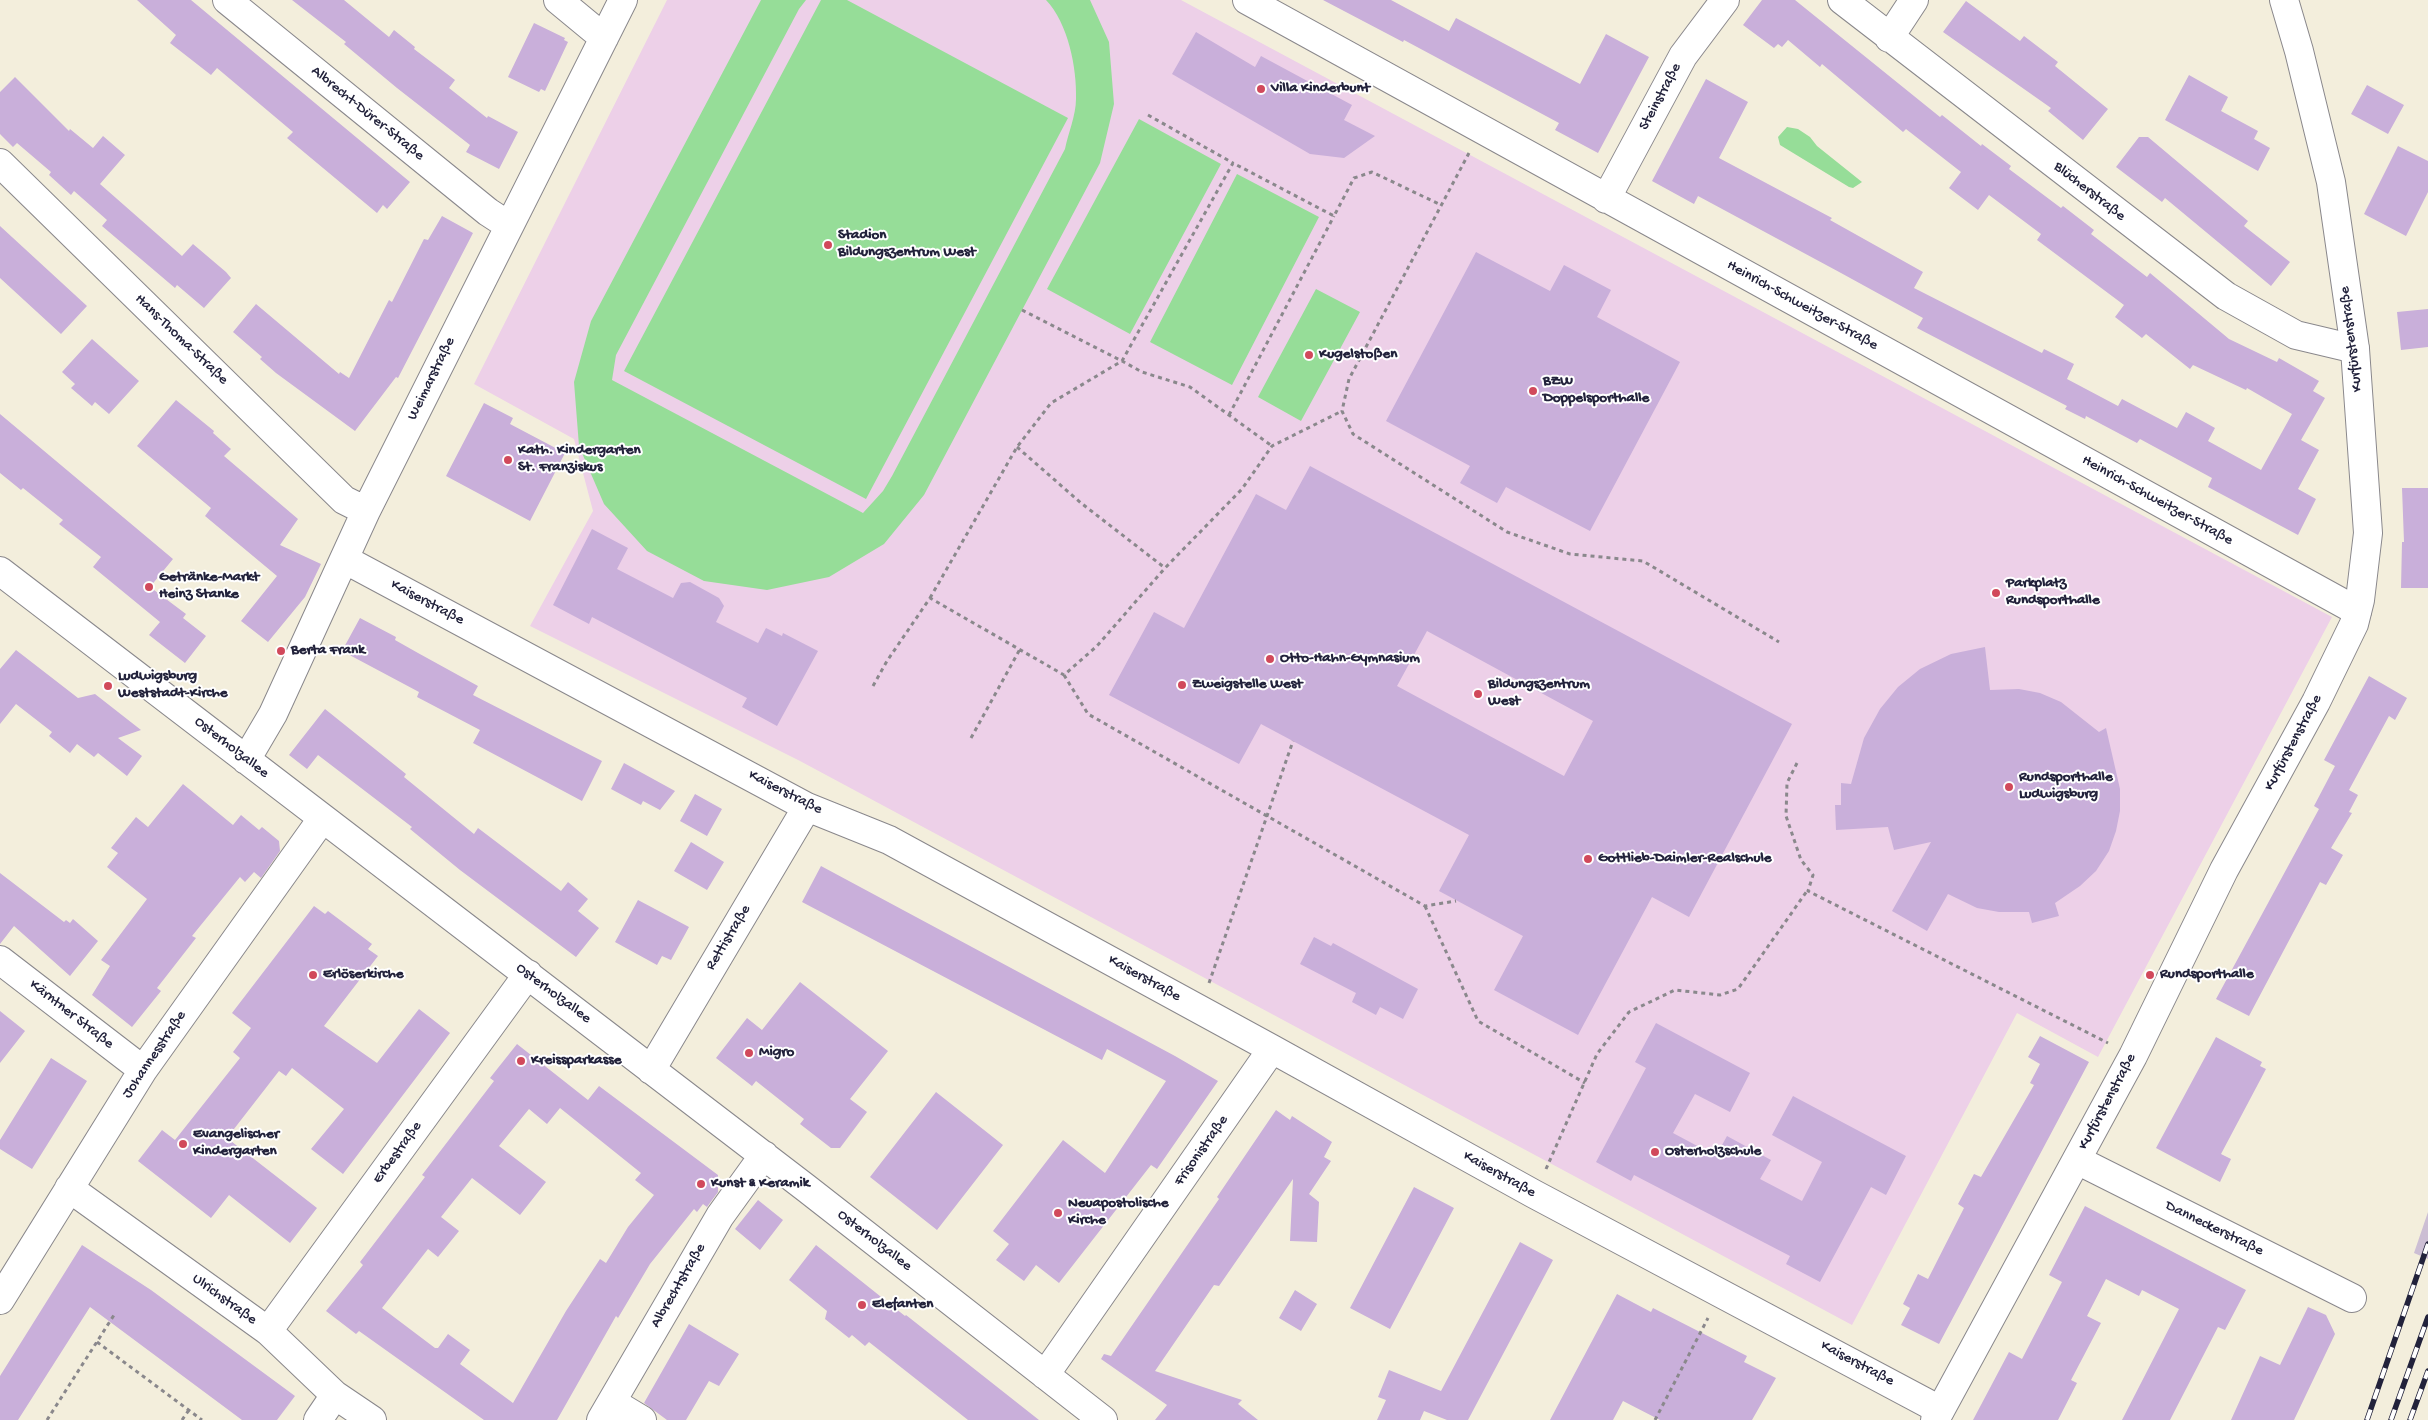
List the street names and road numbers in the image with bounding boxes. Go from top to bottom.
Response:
street label: Steinstraße [1636,60,1686,134]
street label: Albrecht-Dürer-Straße [307,63,427,165]
street label: Blücherstraße [2049,158,2129,226]
street label: Heinrich-Schweitzer-Straße [1723,257,1881,355]
street label: Kurfürstenstraße [2337,285,2367,393]
street label: Hans-Thoma-Straße [130,291,232,389]
street label: Weimarstraße [404,335,460,423]
street label: Heinrich-Schweitzer-Straße [2078,452,2236,550]
street label: Kaiserstraße [387,576,467,630]
street label: Kurfürstenstraße [2261,692,2327,794]
street label: Osterholzallee [190,713,272,783]
street label: Kaiserstraße [745,767,825,819]
street label: Rettistraße [702,902,756,974]
street label: Kaiserstraße [1104,952,1184,1006]
street label: Osterholzallee [512,960,594,1028]
street label: Kärntner Straße [25,976,117,1054]
street label: Johannesstraße [119,1008,191,1102]
street label: Kurfürstenstraße [2075,1051,2141,1153]
street label: Frisonistraße [1171,1112,1233,1190]
street label: Erbestraße [369,1118,427,1188]
street label: Kaiserstraße [1459,1148,1539,1202]
street label: Danneckerstraße [2162,1197,2266,1261]
street label: Osterholzallee [833,1206,915,1276]
street label: Albrechtstraße [648,1241,710,1331]
street label: Ulrichstraße [188,1270,260,1330]
street label: Kaiserstraße [1817,1337,1897,1391]

